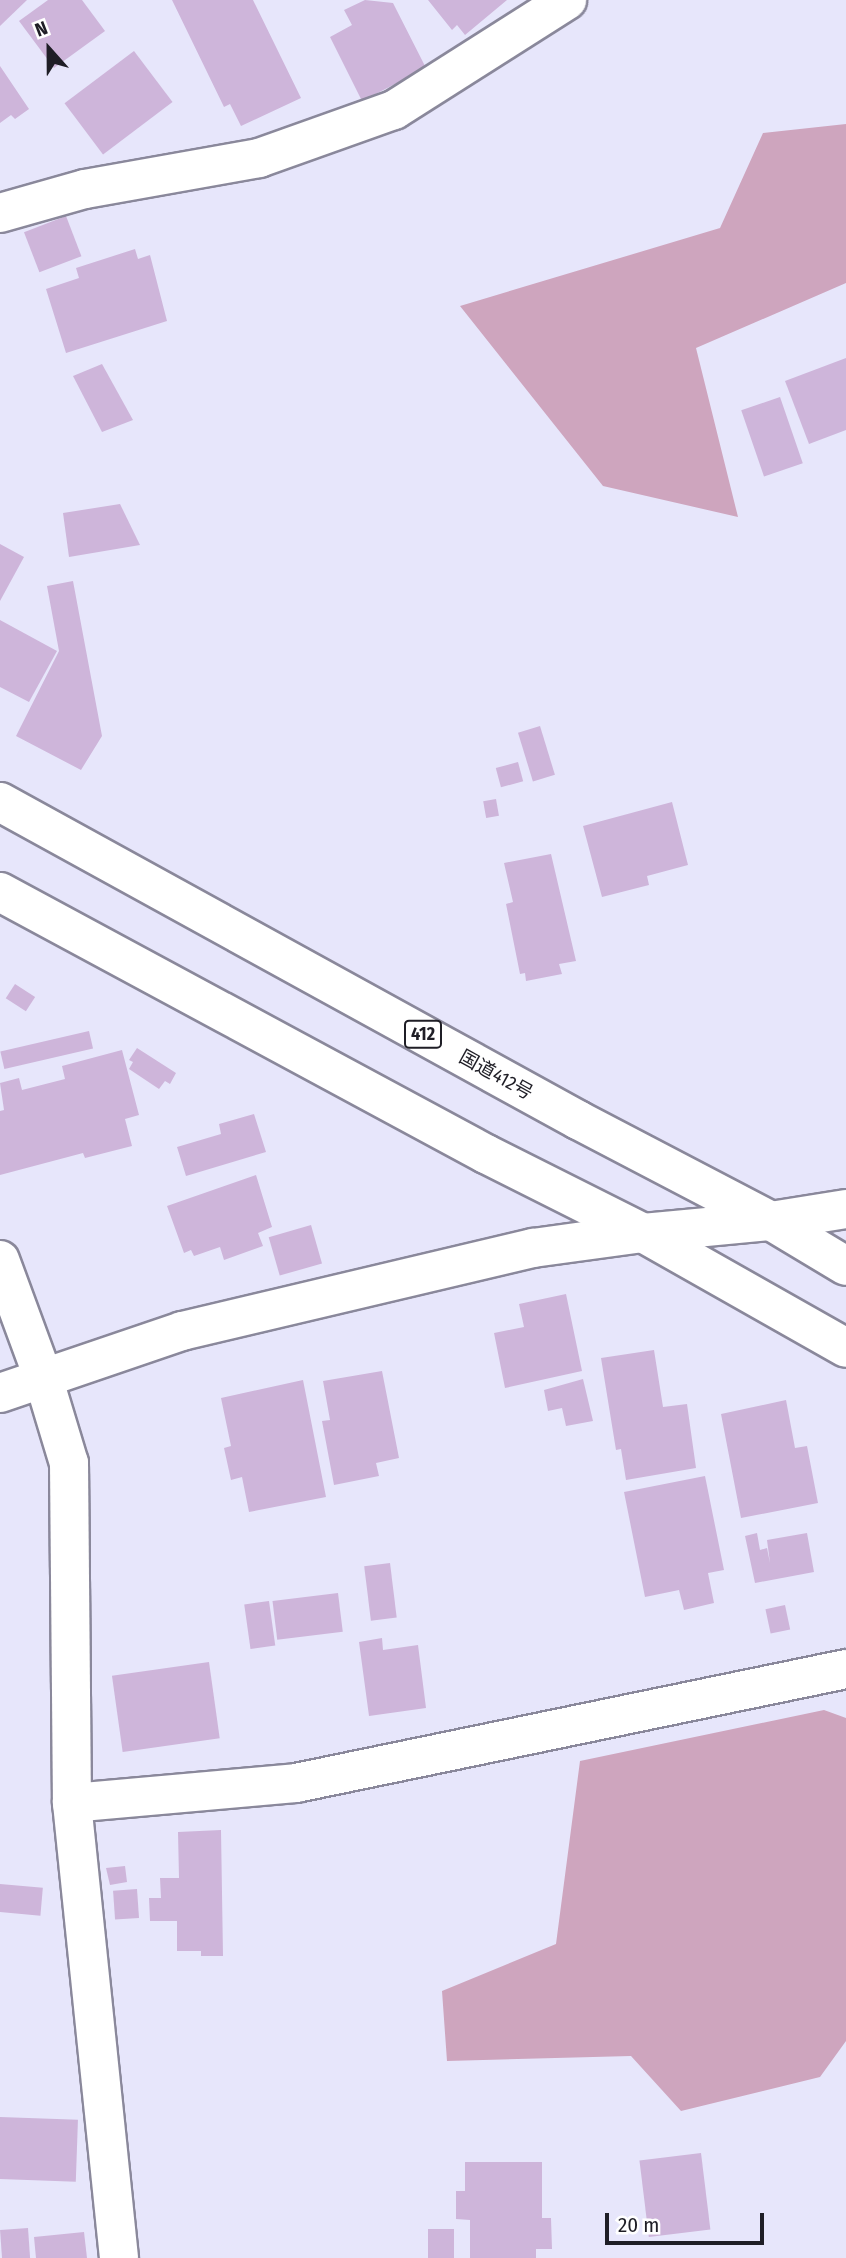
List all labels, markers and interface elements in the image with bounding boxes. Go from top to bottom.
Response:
north arrow [14,14,84,84]
text: N [32,16,51,42]
road number: 412 [404,1020,442,1049]
street label: 国道412号 [455,1045,537,1105]
scale bar [608,2198,767,2242]
text: 20 m [618,2212,659,2238]

